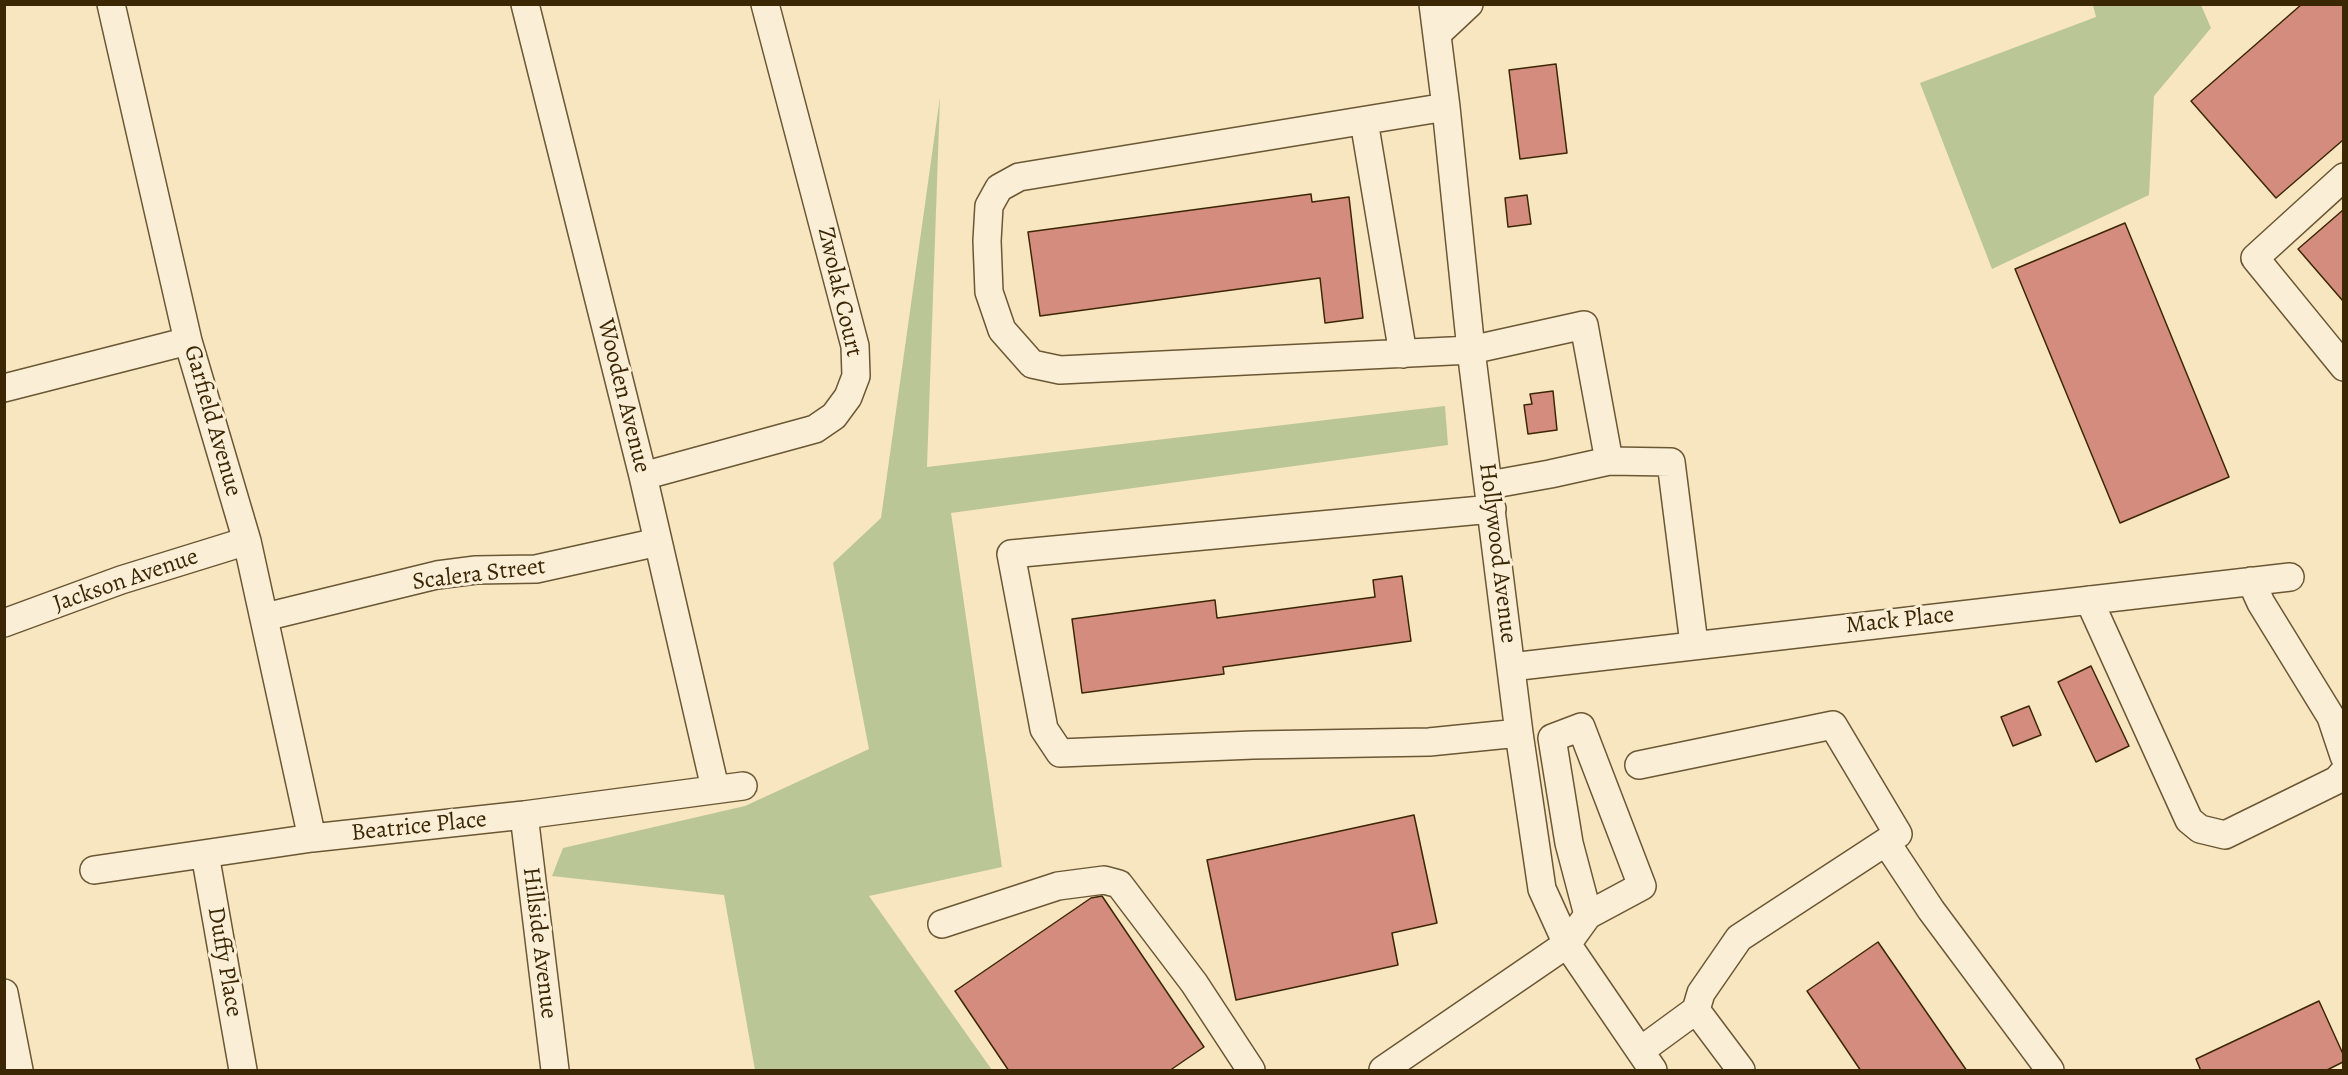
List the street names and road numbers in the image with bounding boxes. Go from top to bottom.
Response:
street label: Zwolak Court [810,224,868,360]
street label: Wooden Avenue [590,316,656,476]
street label: Garfield Avenue [177,342,247,500]
street label: Hollywood Avenue [1472,461,1522,645]
street label: Jackson Avenue [50,543,202,619]
street label: Scalera Street [411,553,547,597]
street label: Mack Place [1844,601,1956,641]
street label: Beatrice Place [350,806,488,848]
street label: Hillside Avenue [515,866,563,1020]
street label: Duffy Place [200,905,248,1019]

